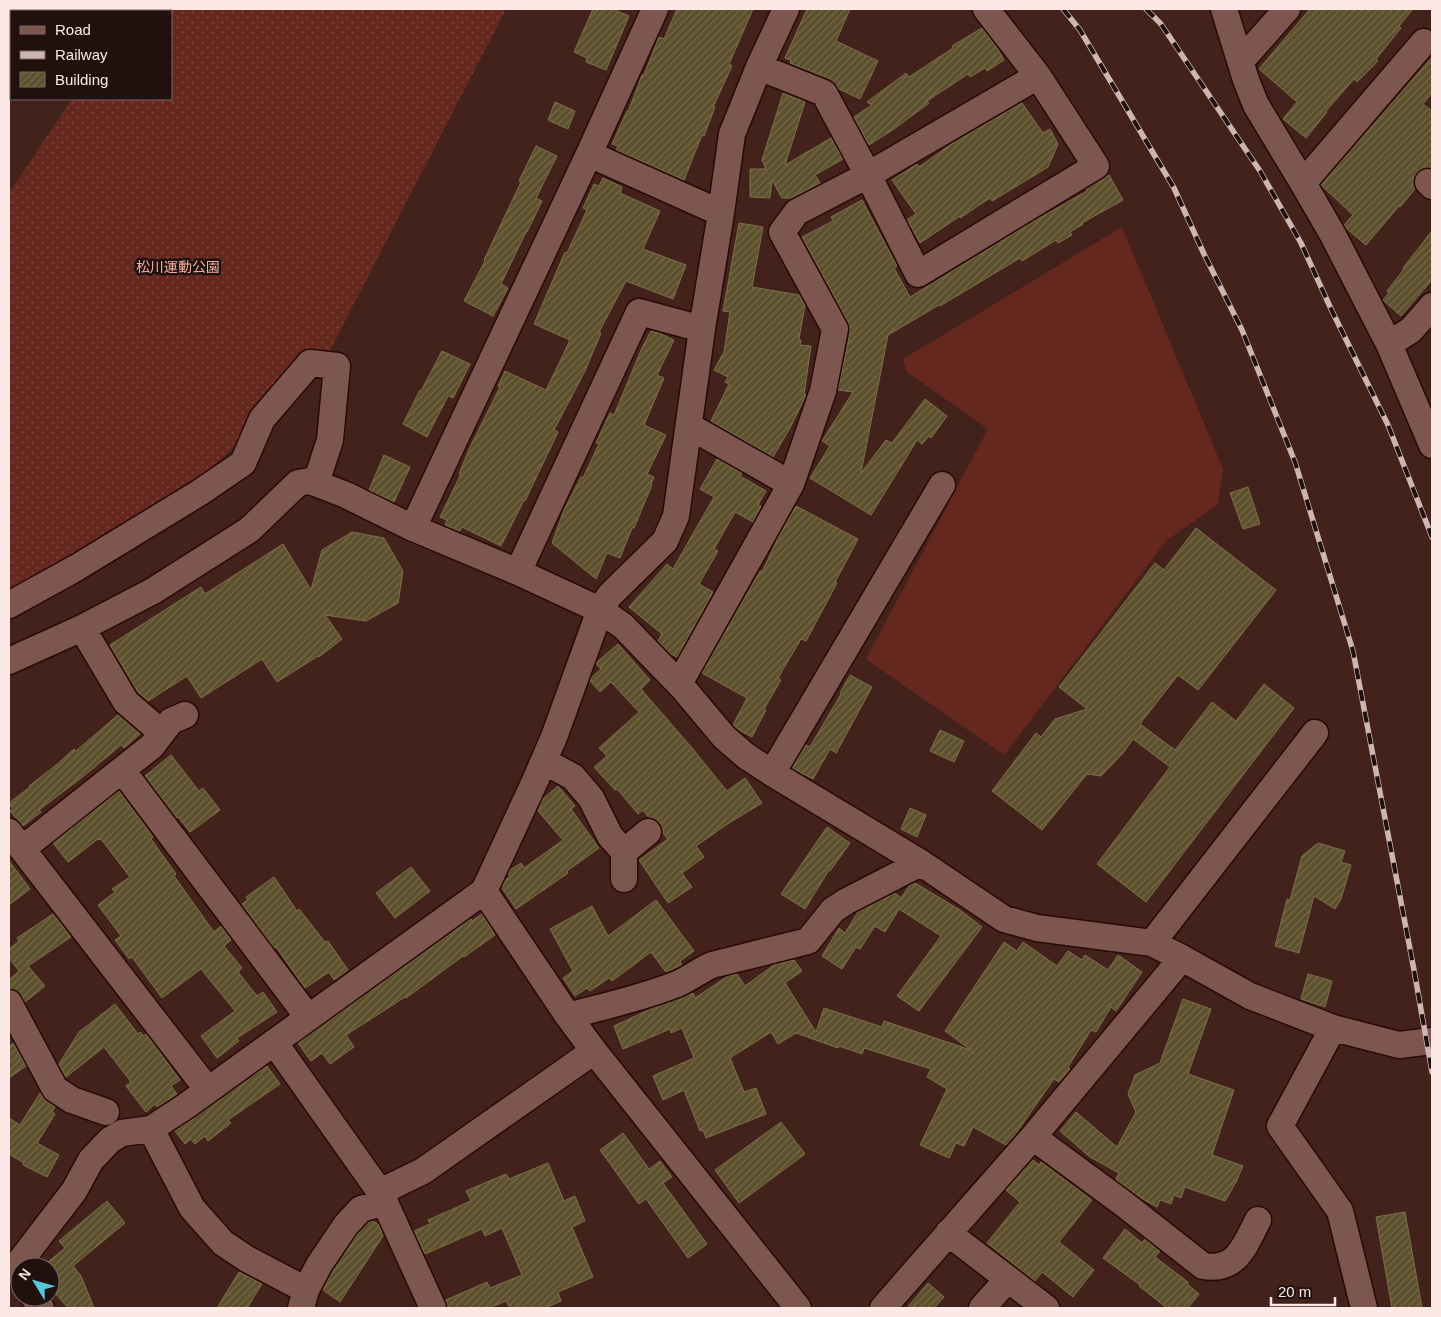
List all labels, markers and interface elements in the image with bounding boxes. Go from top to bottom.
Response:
legend [10,10,172,100]
text: Road [55,21,91,38]
text: Railway [55,46,108,63]
text: Building [55,71,108,88]
park label: 松川運動公園 [136,259,220,275]
north arrow [10,1257,60,1307]
text: N [15,1265,34,1283]
scale bar [1271,1274,1335,1306]
text: 20 m [1278,1283,1311,1300]

